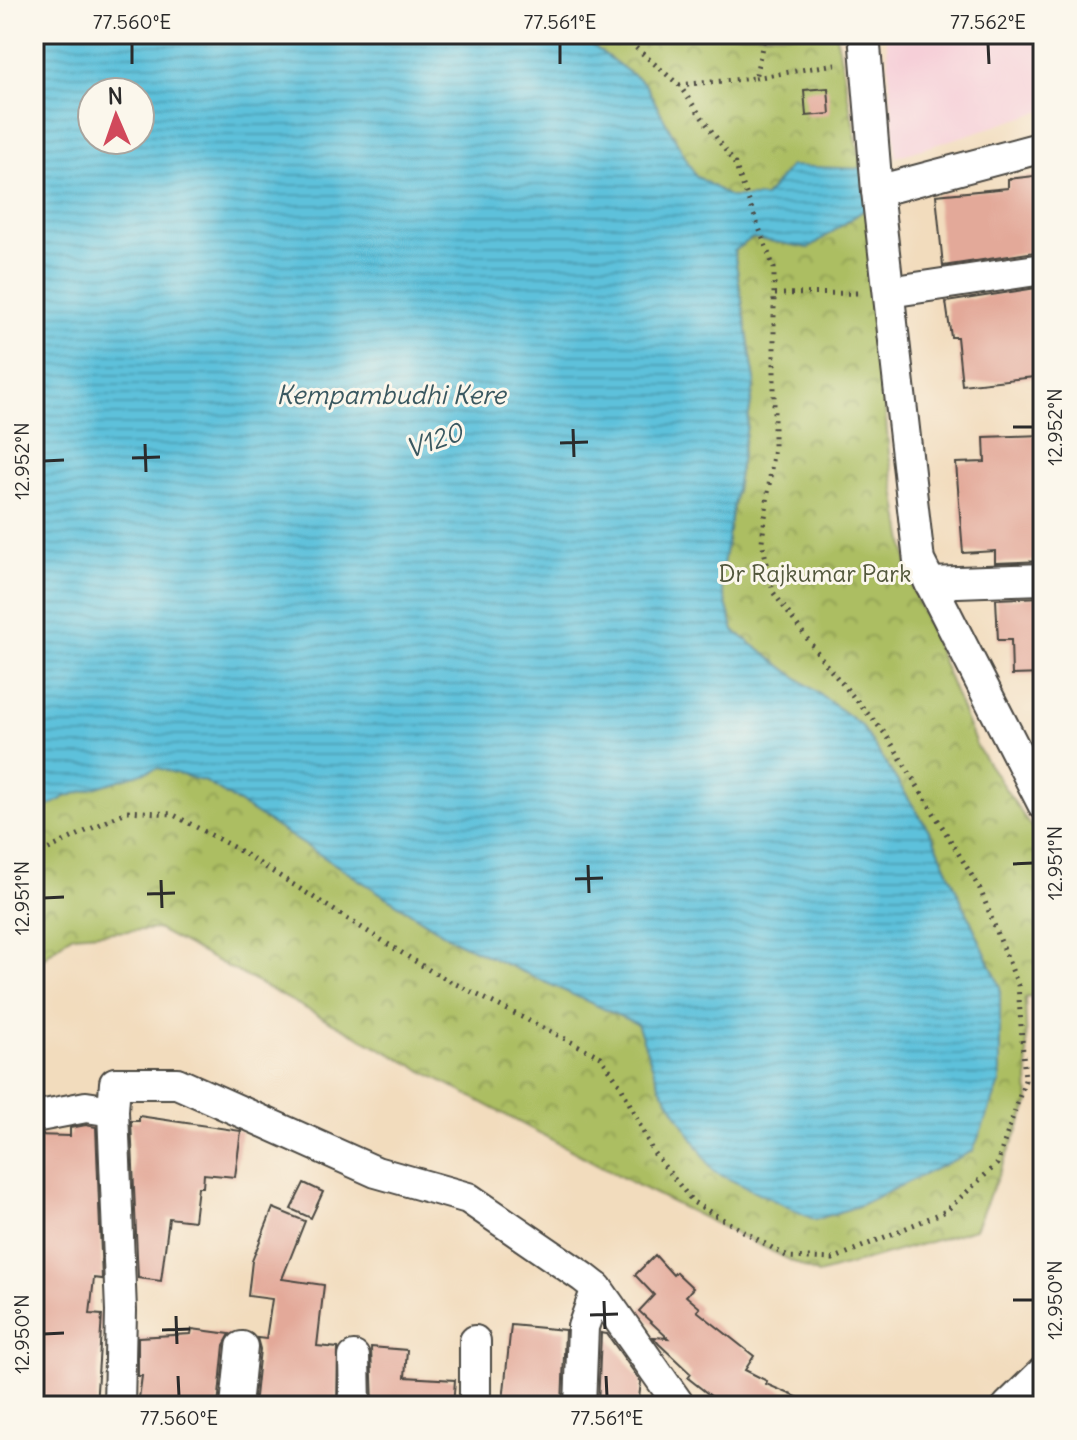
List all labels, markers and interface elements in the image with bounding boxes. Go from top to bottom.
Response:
text: 77.560°E [93,9,171,34]
text: 77.561°E [523,9,597,34]
text: 77.562°E [950,9,1026,34]
north arrow [76,76,156,156]
text: N [107,82,123,110]
water label: Kempambudhi Kere [276,378,508,411]
text: 12.952°N [1042,388,1067,466]
water label: V120 [401,414,469,465]
text: 12.952°N [9,422,34,500]
park label: Dr Rajkumar Park [719,558,911,588]
text: 12.951°N [1042,826,1067,900]
text: 12.951°N [9,861,34,935]
text: 12.950°N [1042,1260,1067,1340]
text: 12.950°N [9,1294,34,1374]
text: 77.560°E [140,1405,218,1430]
text: 77.561°E [570,1405,644,1430]

